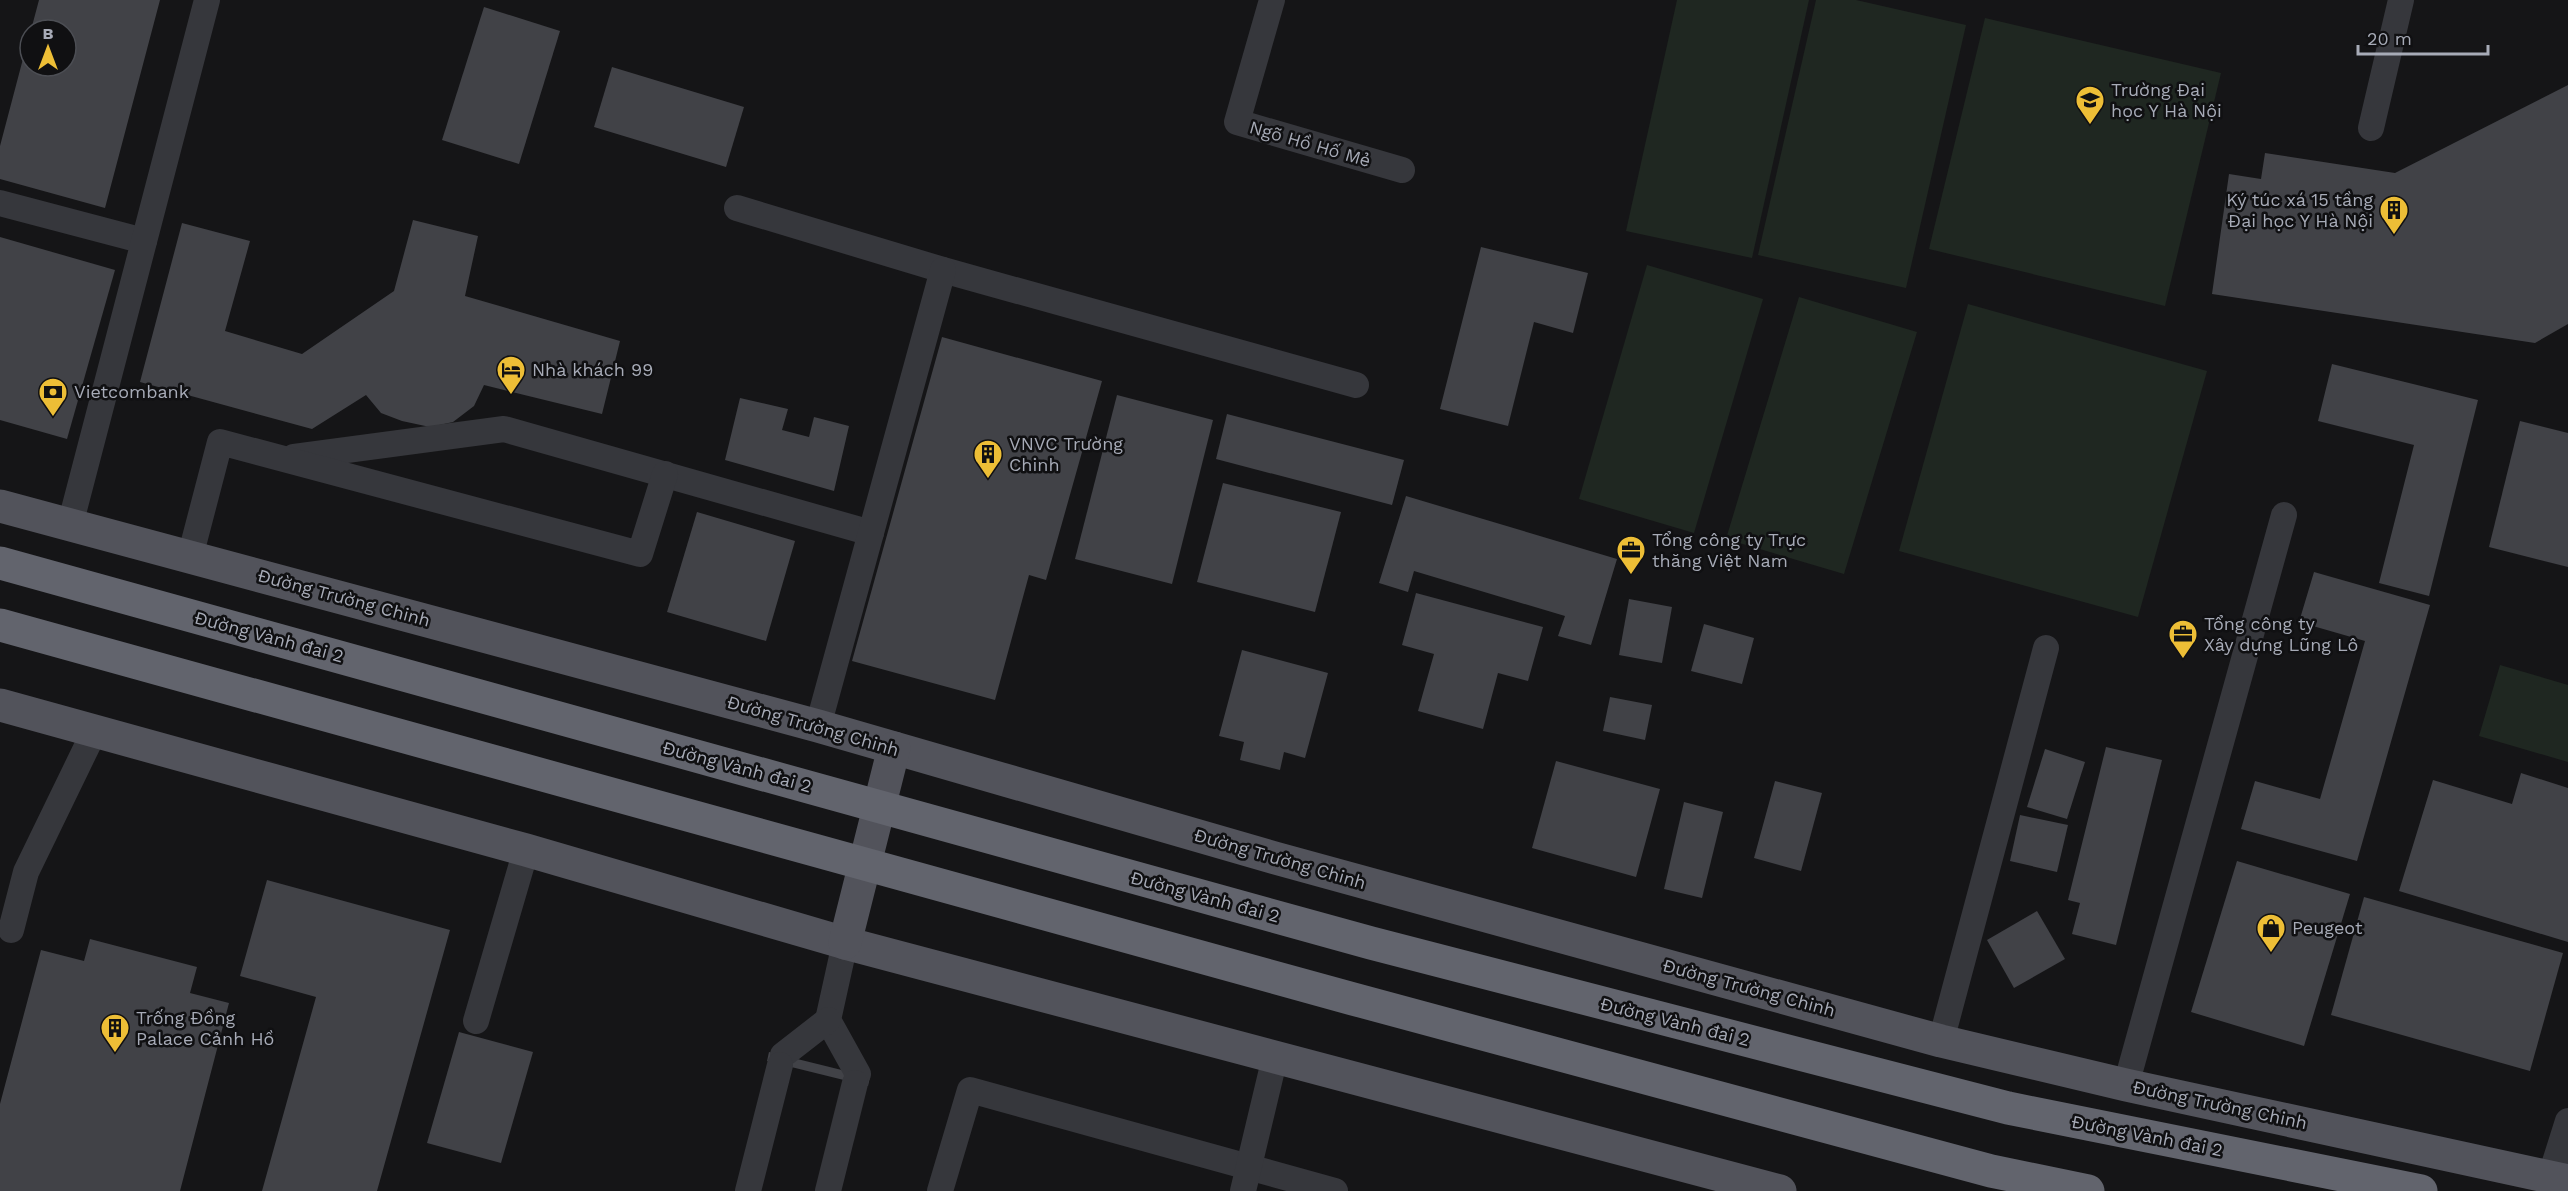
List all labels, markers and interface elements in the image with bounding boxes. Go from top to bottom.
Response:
north arrow [18,18,78,78]
scale bar [2358,18,2488,56]
text: B [43,24,54,43]
text: 20 m [2367,28,2412,49]
place label: Trường Đại học Y Hà Nội [2111,79,2222,121]
school or university icon: Trường Đại học Y Hà Nội [2074,84,2106,126]
street label: Ngõ Hồ Hố Mẻ [1247,116,1373,171]
place label: Ký túc xá 15 tầng Đại học Y Hà Nội [2226,189,2373,231]
building icon: Ký túc xá 15 tầng Đại học Y Hà Nội [2378,194,2410,236]
hotel icon: Nhà khách 99 [495,354,527,396]
place label: Nhà khách 99 [532,359,653,380]
bank icon: Vietcombank [37,376,69,418]
place label: Vietcombank [74,381,189,402]
place label: VNVC Trường Chinh [1009,433,1123,475]
building icon: VNVC Trường Chinh [972,438,1004,480]
place label: Tổng công ty Trực thăng Việt Nam [1652,529,1806,571]
office icon: Tổng công ty Trực thăng Việt Nam [1615,534,1647,576]
street label: Đường Trường Chinh [256,564,433,631]
street label: Đường Vành đai 2 [192,607,346,667]
place label: Tổng công ty Xây dựng Lũng Lô [2204,613,2358,655]
office icon: Tổng công ty Xây dựng Lũng Lô [2167,618,2199,660]
street label: Đường Trường Chinh [725,691,902,760]
street label: Đường Vành đai 2 [660,737,814,797]
street label: Đường Trường Chinh [1192,824,1369,893]
street label: Đường Vành đai 2 [1128,867,1282,927]
shop icon: Peugeot [2255,912,2287,954]
place label: Peugeot [2292,917,2363,938]
street label: Đường Trường Chinh [1661,954,1838,1021]
street label: Đường Vành đai 2 [1598,993,1752,1050]
place label: Trống Đồng Palace Cảnh Hồ [136,1007,274,1049]
building icon: Trống Đồng Palace Cảnh Hồ [99,1012,131,1054]
street label: Đường Trường Chinh [2131,1076,2309,1133]
street label: Đường Vành đai 2 [2070,1111,2224,1160]

